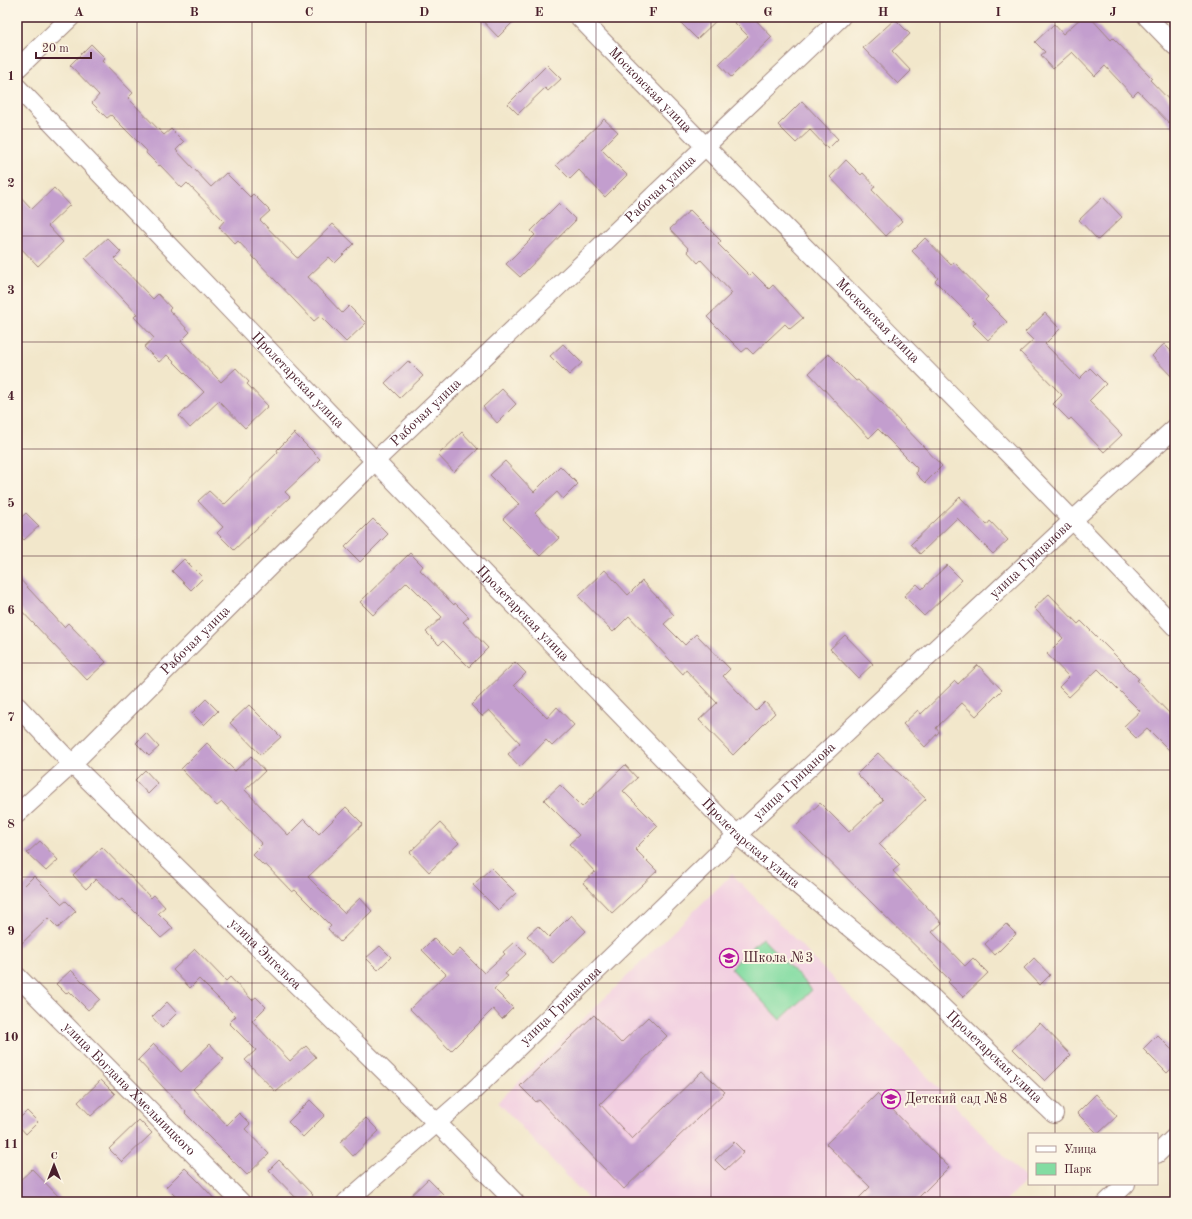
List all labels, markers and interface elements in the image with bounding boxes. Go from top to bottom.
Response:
text: A [74,6,84,19]
text: B [189,6,199,19]
text: C [305,6,313,19]
text: D [419,6,429,19]
text: E [535,6,544,19]
text: F [649,6,658,19]
text: G [763,6,773,19]
text: H [878,6,889,19]
text: I [995,6,1001,19]
text: J [1109,6,1117,19]
scale bar [36,34,91,60]
text: 20 m [42,43,69,55]
street label: Московская улица [606,45,695,135]
text: 1 [7,70,15,83]
street label: Рабочая улица [622,152,698,226]
text: 2 [7,177,15,190]
street label: Московская улица [833,276,922,366]
text: 3 [7,284,15,297]
street label: Пролетарская улица [249,330,347,431]
street label: Рабочая улица [388,376,464,449]
text: 4 [7,390,15,403]
text: 5 [7,497,15,510]
street label: улица Грицанова [987,518,1074,601]
street label: Пролетарская улица [474,563,572,664]
street label: Рабочая улица [158,603,233,678]
text: 6 [7,604,15,617]
text: 7 [7,711,15,724]
street label: улица Грицанова [751,740,838,823]
street label: Пролетарская улица [699,796,803,891]
text: 8 [7,818,15,831]
street label: улица Энгельса [227,916,304,992]
text: 9 [7,925,15,938]
school or university icon: Школа №3 [718,947,740,969]
place label: Школа №3 [743,951,813,965]
street label: улица Грицанова [518,964,604,1048]
street label: Пролетарская улица [944,1008,1045,1106]
street label: улица Богдана Хмельницкого [60,1019,198,1158]
text: 10 [3,1031,19,1044]
school or university icon: Детский сад №8 [880,1088,902,1110]
place label: Детский сад №8 [905,1092,1007,1106]
legend [1028,1133,1158,1185]
text: 11 [3,1138,19,1151]
text: Улица [1064,1144,1097,1156]
north arrow [34,1145,74,1185]
text: С [50,1151,58,1162]
text: Парк [1064,1164,1092,1176]

